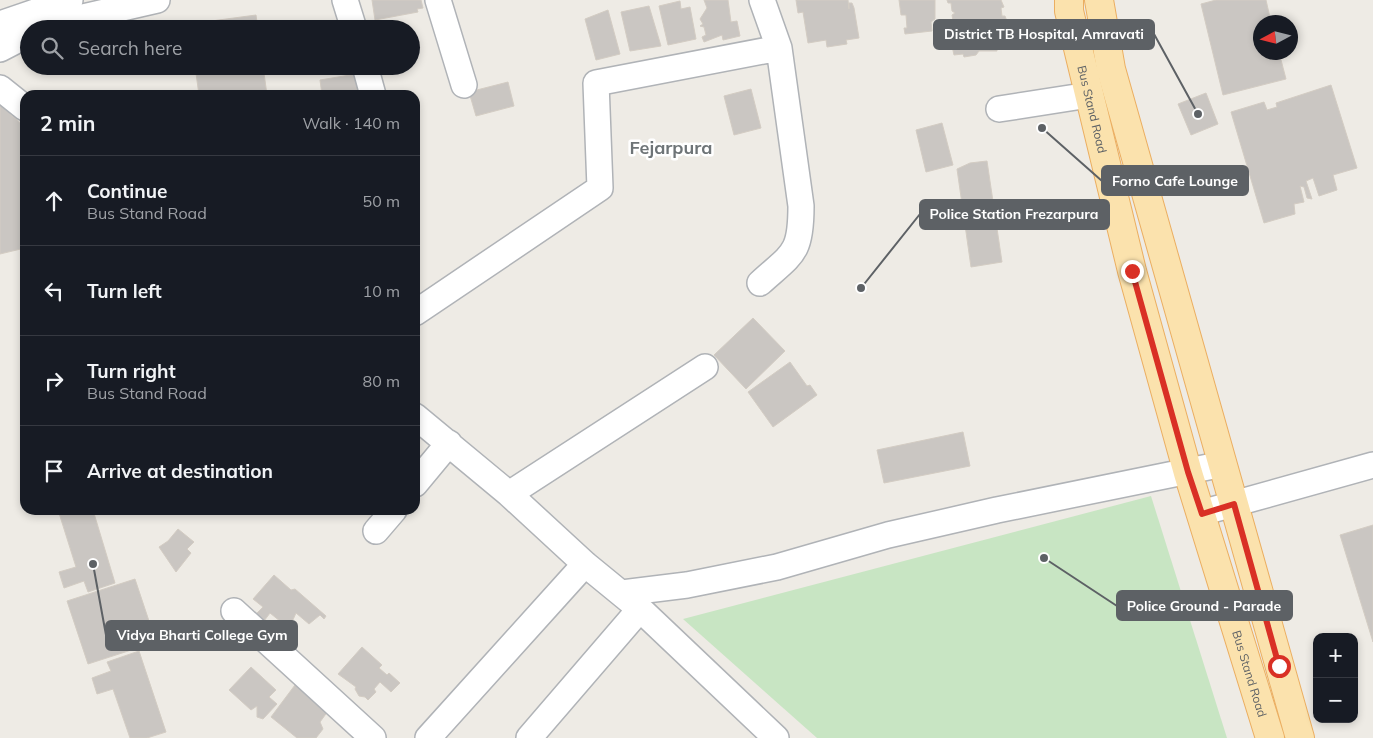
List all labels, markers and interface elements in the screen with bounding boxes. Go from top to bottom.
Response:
north arrow [1253,15,1298,60]
search box [20,20,420,75]
callout: District TB Hospital, Amravati [934,20,1154,49]
text: District TB Hospital, Amravati [944,25,1144,43]
icon: search [38,34,66,62]
text: Search here [78,36,182,60]
street label: Bus Stand Road [1075,64,1111,155]
text: 2 min [40,110,95,136]
text: Walk · 140 m [302,113,400,133]
district label: Fejarpura [630,136,712,159]
callout: Forno Cafe Lounge [1102,166,1248,195]
text: Forno Cafe Lounge [1112,172,1238,190]
text: Continue [87,179,167,203]
icon: ahead [40,187,68,215]
text: 50 m [363,191,400,211]
callout: Police Station Frezarpura [920,200,1109,229]
text: Bus Stand Road [87,203,207,223]
text: Police Station Frezarpura [930,205,1098,223]
route end [1121,260,1144,283]
icon: left [40,277,68,305]
text: Turn left [87,279,162,303]
text: 10 m [363,281,400,301]
text: Turn right [87,359,176,383]
icon: right [40,367,68,395]
text: 80 m [363,371,400,391]
text: Bus Stand Road [87,383,207,403]
icon: arrive [40,457,68,485]
text: Arrive at destination [87,459,273,483]
callout: Police Ground - Parade [1117,591,1292,620]
text: Police Ground - Parade [1127,597,1282,615]
callout: Vidya Bharti College Gym [106,621,297,650]
text: Vidya Bharti College Gym [115,626,288,644]
street label: Bus Stand Road [1230,628,1270,719]
map controls [1313,633,1358,723]
button: + [1313,633,1358,678]
route start [1268,655,1291,678]
button: − [1313,678,1358,723]

